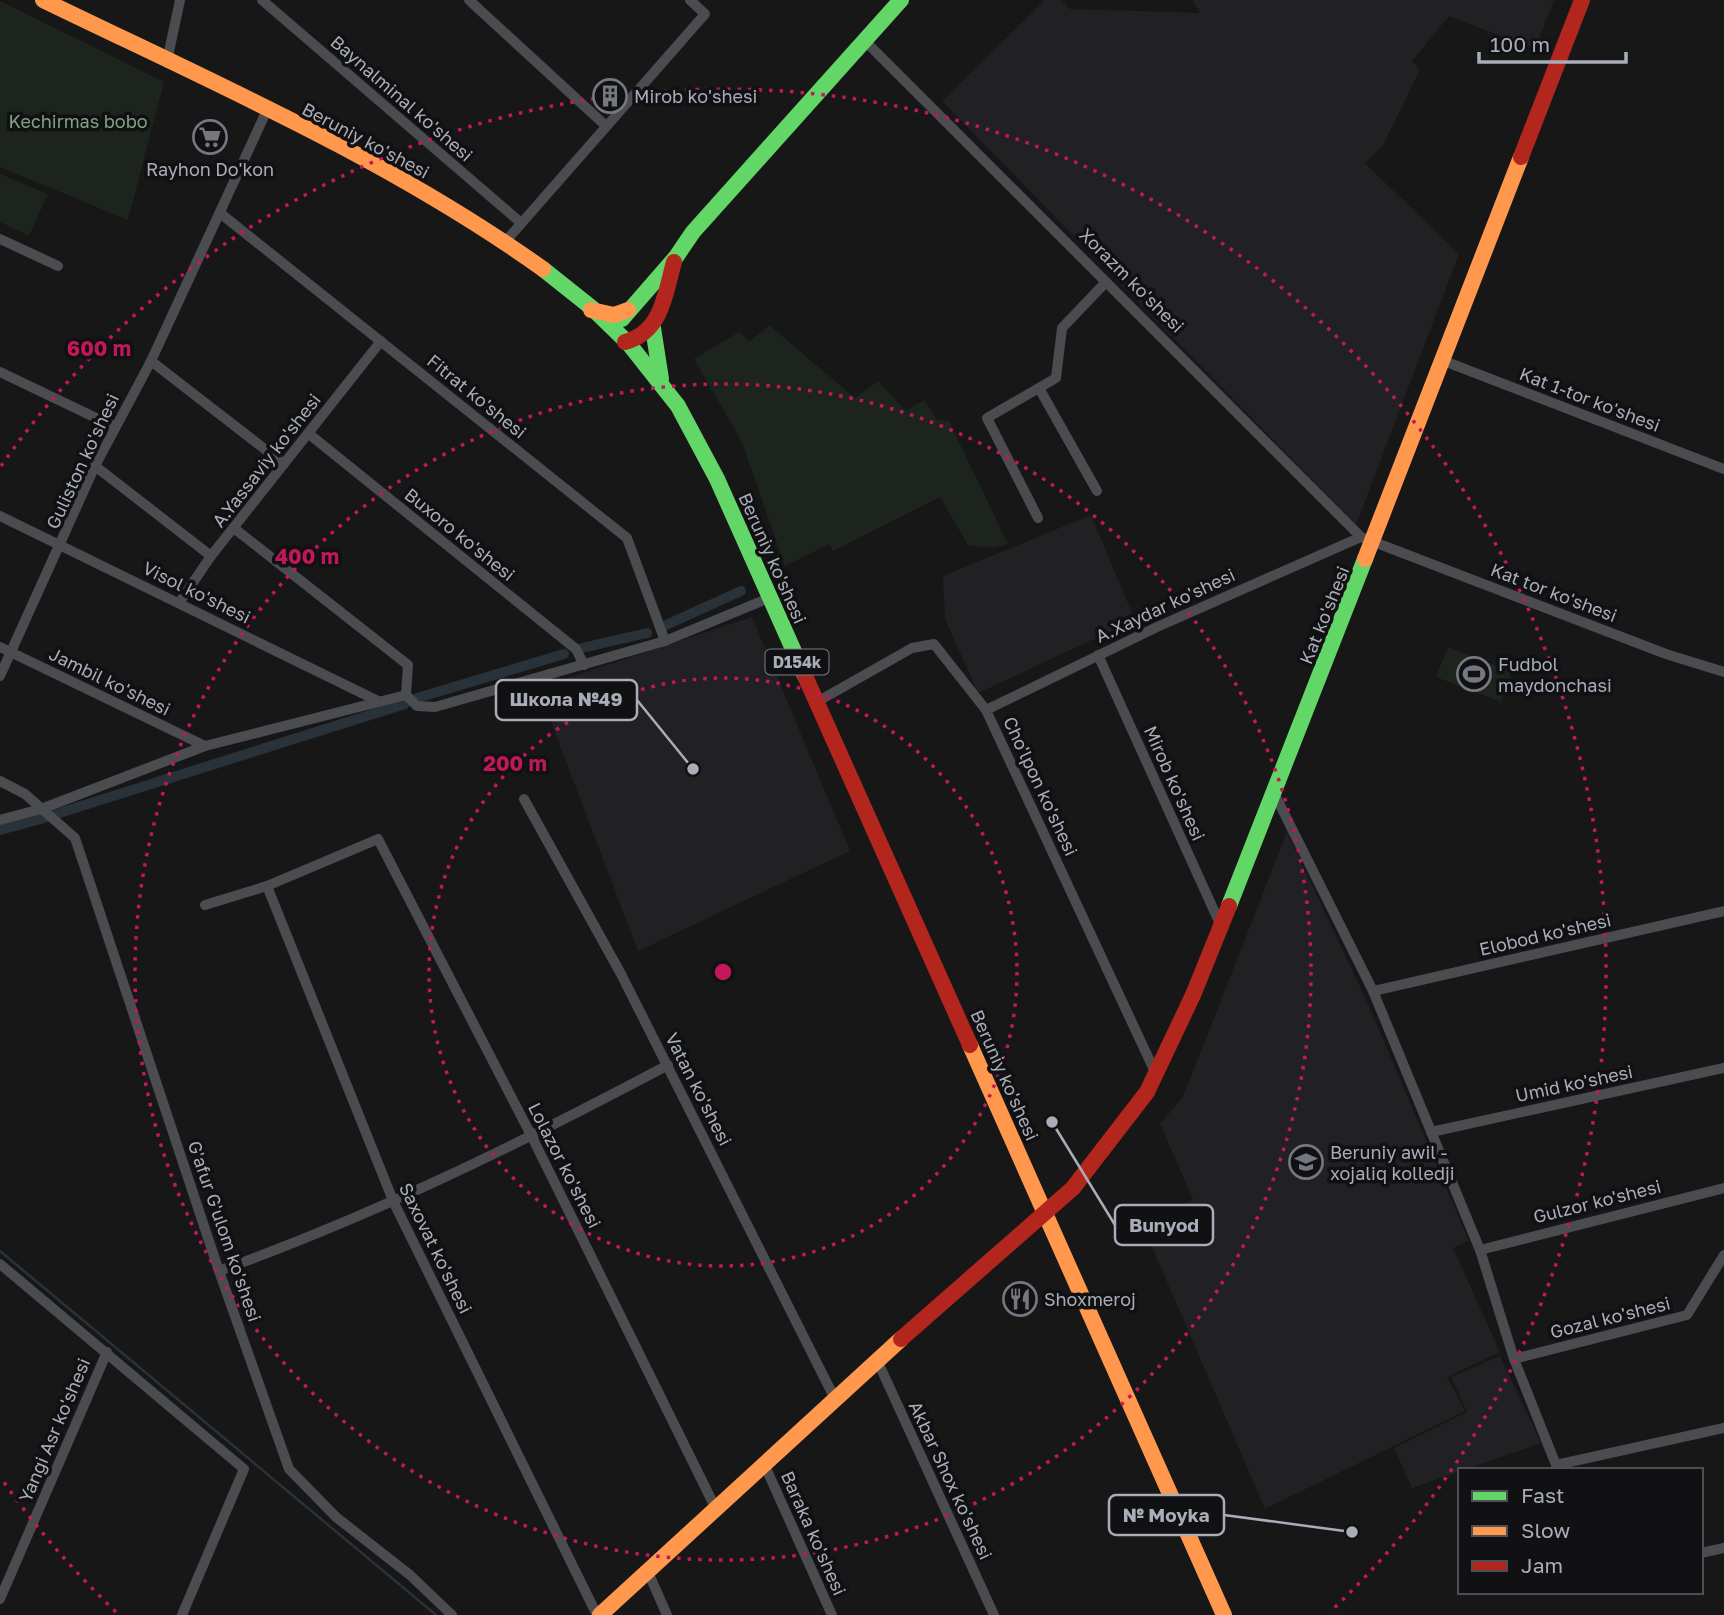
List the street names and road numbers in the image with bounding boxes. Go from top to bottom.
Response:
street label: Baynalminal ko'shesi [326,30,478,166]
street label: Beruniy ko'shesi [299,97,433,183]
street label: Xorazm ko'shesi [1075,223,1189,337]
street label: Fitrat ko'shesi [423,349,531,443]
street label: Kat 1-tor ko'shesi [1517,362,1663,436]
street label: A.Yassaviy ko'shesi [207,389,325,531]
street label: Guliston ko'shesi [41,390,123,532]
street label: Buxoro ko'shesi [401,483,519,585]
street label: Beruniy ko'shesi [734,489,812,627]
street label: Visol ko'shesi [139,556,255,628]
street label: Kat tor ko'shesi [1488,558,1620,626]
street label: A.Xaydar ko'shesi [1092,563,1238,647]
street label: Kat ko'shesi [1294,563,1354,667]
street label: Jambil ko'shesi [46,642,174,720]
road number: D154k [766,650,828,674]
street label: Cho'lpon ko'shesi [999,713,1083,859]
street label: Mirob ko'shesi [1140,722,1210,844]
street label: Elobod ko'shesi [1477,908,1613,960]
street label: Beruniy ko'shesi [966,1006,1044,1144]
street label: Vatan ko'shesi [661,1029,737,1149]
street label: Umid ko'shesi [1513,1060,1635,1106]
street label: Lolazor ko'shesi [524,1098,606,1232]
street label: G'afur G'ulom ko'shesi [184,1138,266,1324]
street label: Gulzor ko'shesi [1531,1175,1663,1227]
street label: Saxovat ko'shesi [395,1179,477,1317]
street label: Gozal ko'shesi [1548,1291,1672,1343]
street label: Yangi Asr ko'shesi [14,1355,94,1505]
street label: Akbar Shox ko'shesi [905,1397,997,1563]
street label: Baraka ko'shesi [777,1467,851,1599]

